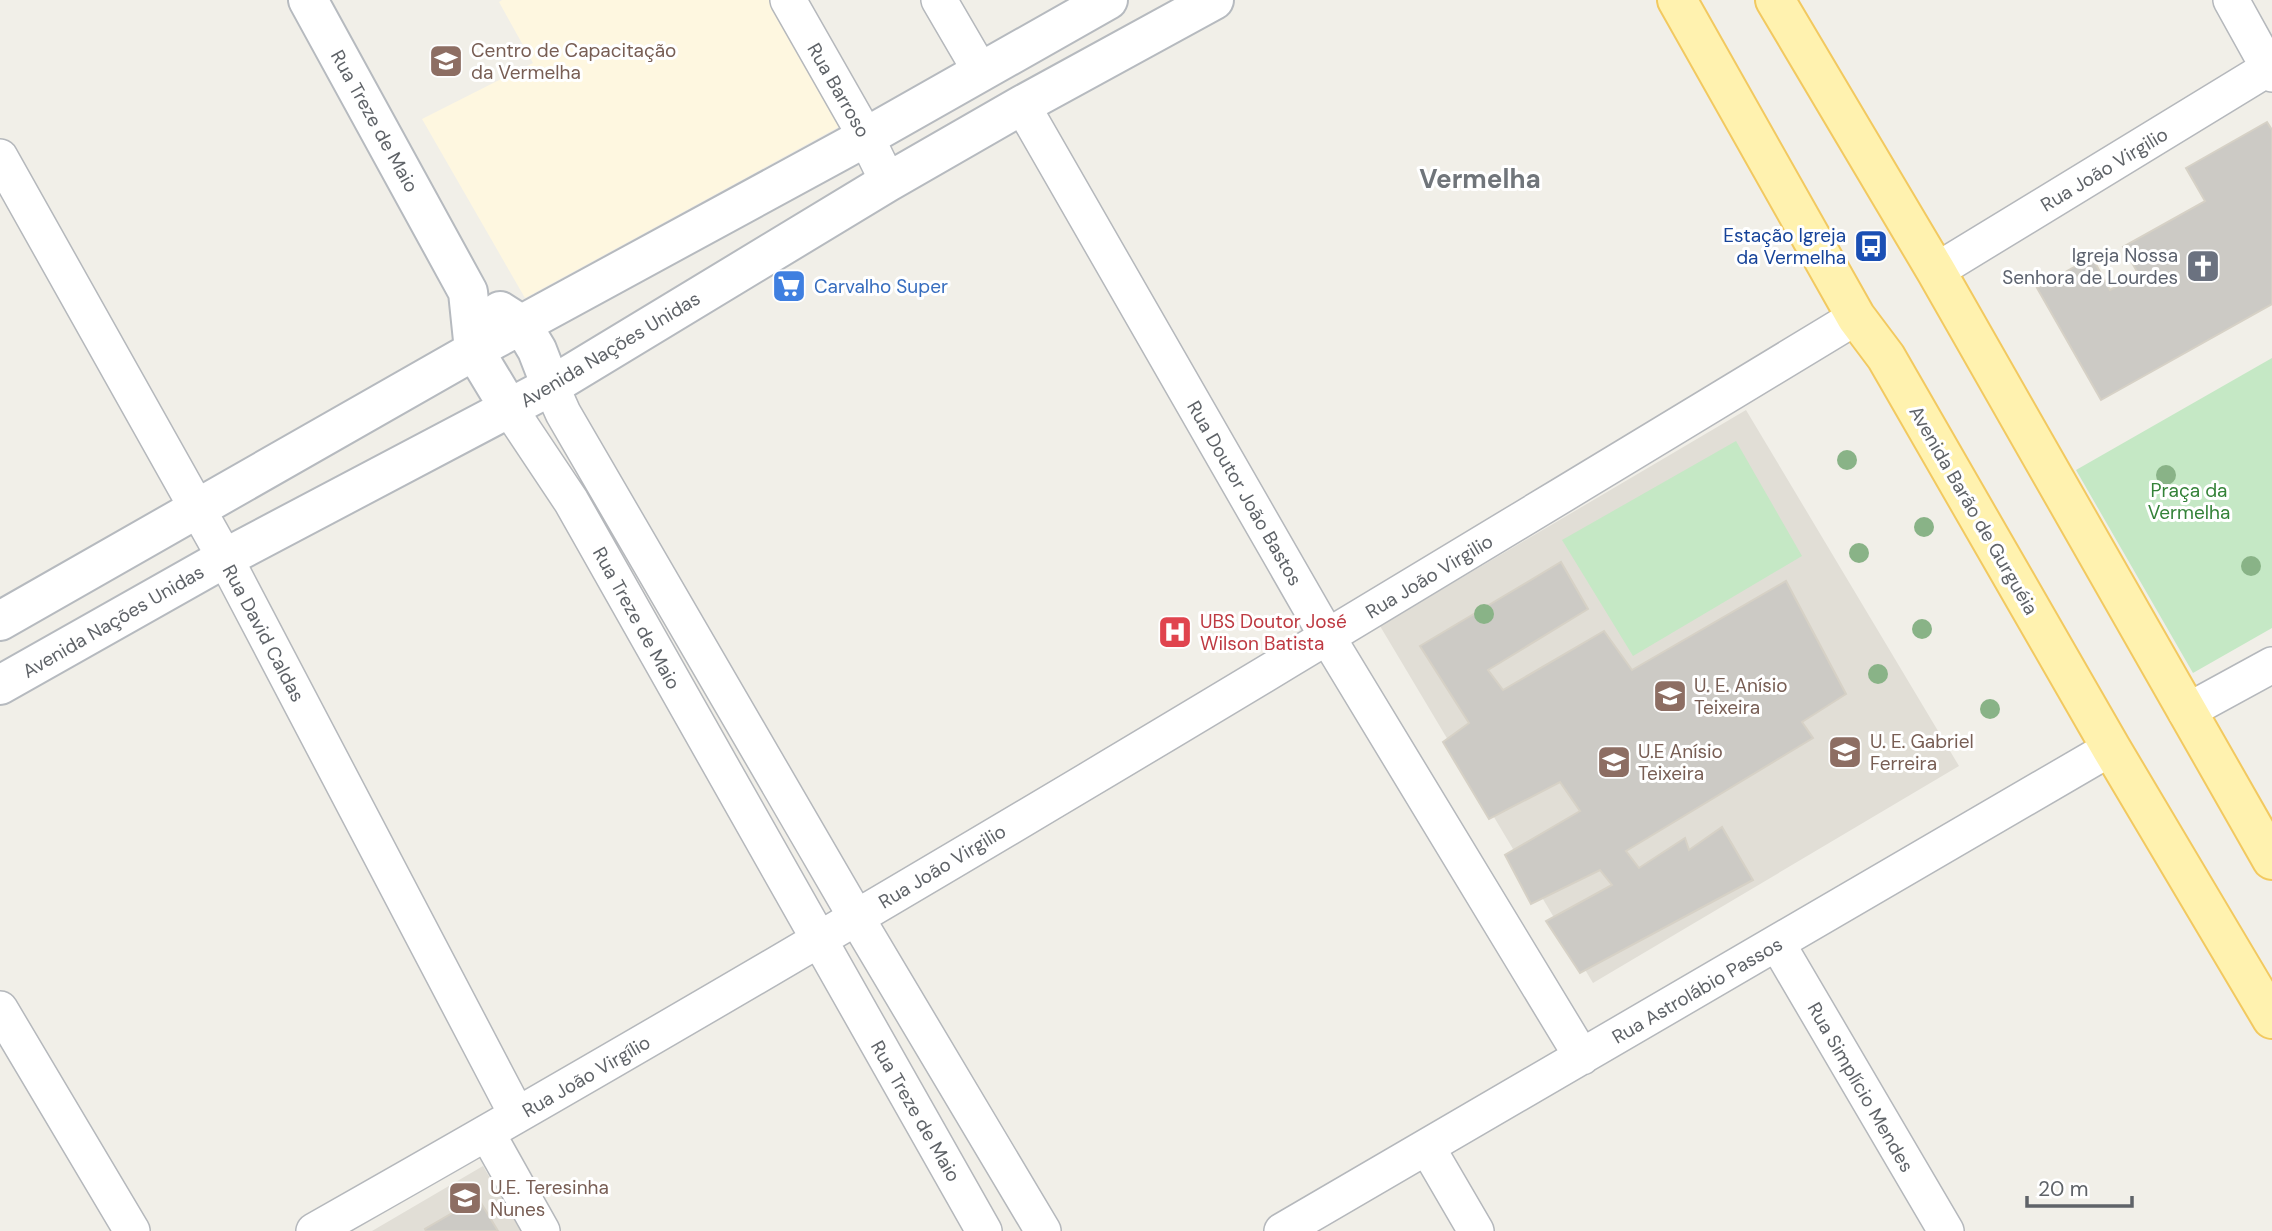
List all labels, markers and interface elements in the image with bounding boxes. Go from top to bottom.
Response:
place label: Centro de Capacitação da Vermelha [471,38,676,85]
street label: Rua Barroso [801,38,876,142]
school or university icon: Centro de Capacitação da Vermelha [427,42,465,80]
street label: Rua Treze de Maio [325,46,424,197]
street label: Rua João Virgilio [2036,122,2173,217]
district label: Vermelha [1419,162,1541,196]
place label: Estação Igreja da Vermelha [1723,223,1846,270]
bus stop icon: Estação Igreja da Vermelha [1852,227,1890,265]
place label: Igreja Nossa Senhora de Lourdes [2002,243,2178,290]
church icon: Igreja Nossa Senhora de Lourdes [2184,247,2222,285]
supermarket icon: Carvalho Super [770,267,808,305]
place label: Carvalho Super [814,274,948,299]
street label: Avenida Nações Unidas [516,286,705,413]
street label: Rua Doutor João Bastos [1181,396,1308,590]
street label: Avenida Barão de Gurguéia [1903,401,2044,619]
park label: Praça da Vermelha [2148,478,2230,525]
street label: Rua João Virgilio [1361,529,1498,624]
street label: Rua Treze de Maio [587,543,686,694]
street label: Avenida Nações Unidas [18,559,208,684]
street label: Rua David Caldas [217,560,310,706]
place label: UBS Doutor José Wilson Batista [1200,609,1347,656]
hospital icon: UBS Doutor José Wilson Batista [1156,613,1194,651]
place label: U. E. Anísio Teixeira [1694,673,1788,720]
school or university icon: U. E. Anísio Teixeira [1651,677,1689,715]
place label: U. E. Gabriel Ferreira [1870,729,1974,776]
school or university icon: U. E. Gabriel Ferreira [1826,733,1864,771]
place label: U.E Anísio Teixeira [1638,739,1723,786]
school or university icon: U.E Anísio Teixeira [1595,743,1633,781]
street label: Rua João Virgilio [874,819,1011,914]
street label: Rua Astrolábio Passos [1607,931,1787,1049]
street label: Rua Simplício Mendes [1802,998,1919,1177]
street label: Rua João Virgílio [518,1030,655,1123]
street label: Rua Treze de Maio [865,1036,966,1186]
scale bar [2027,1164,2132,1208]
place label: U.E. Teresinha Nunes [490,1175,609,1222]
text: 20 m [2038,1175,2089,1203]
school or university icon: U.E. Teresinha Nunes [446,1179,484,1217]

